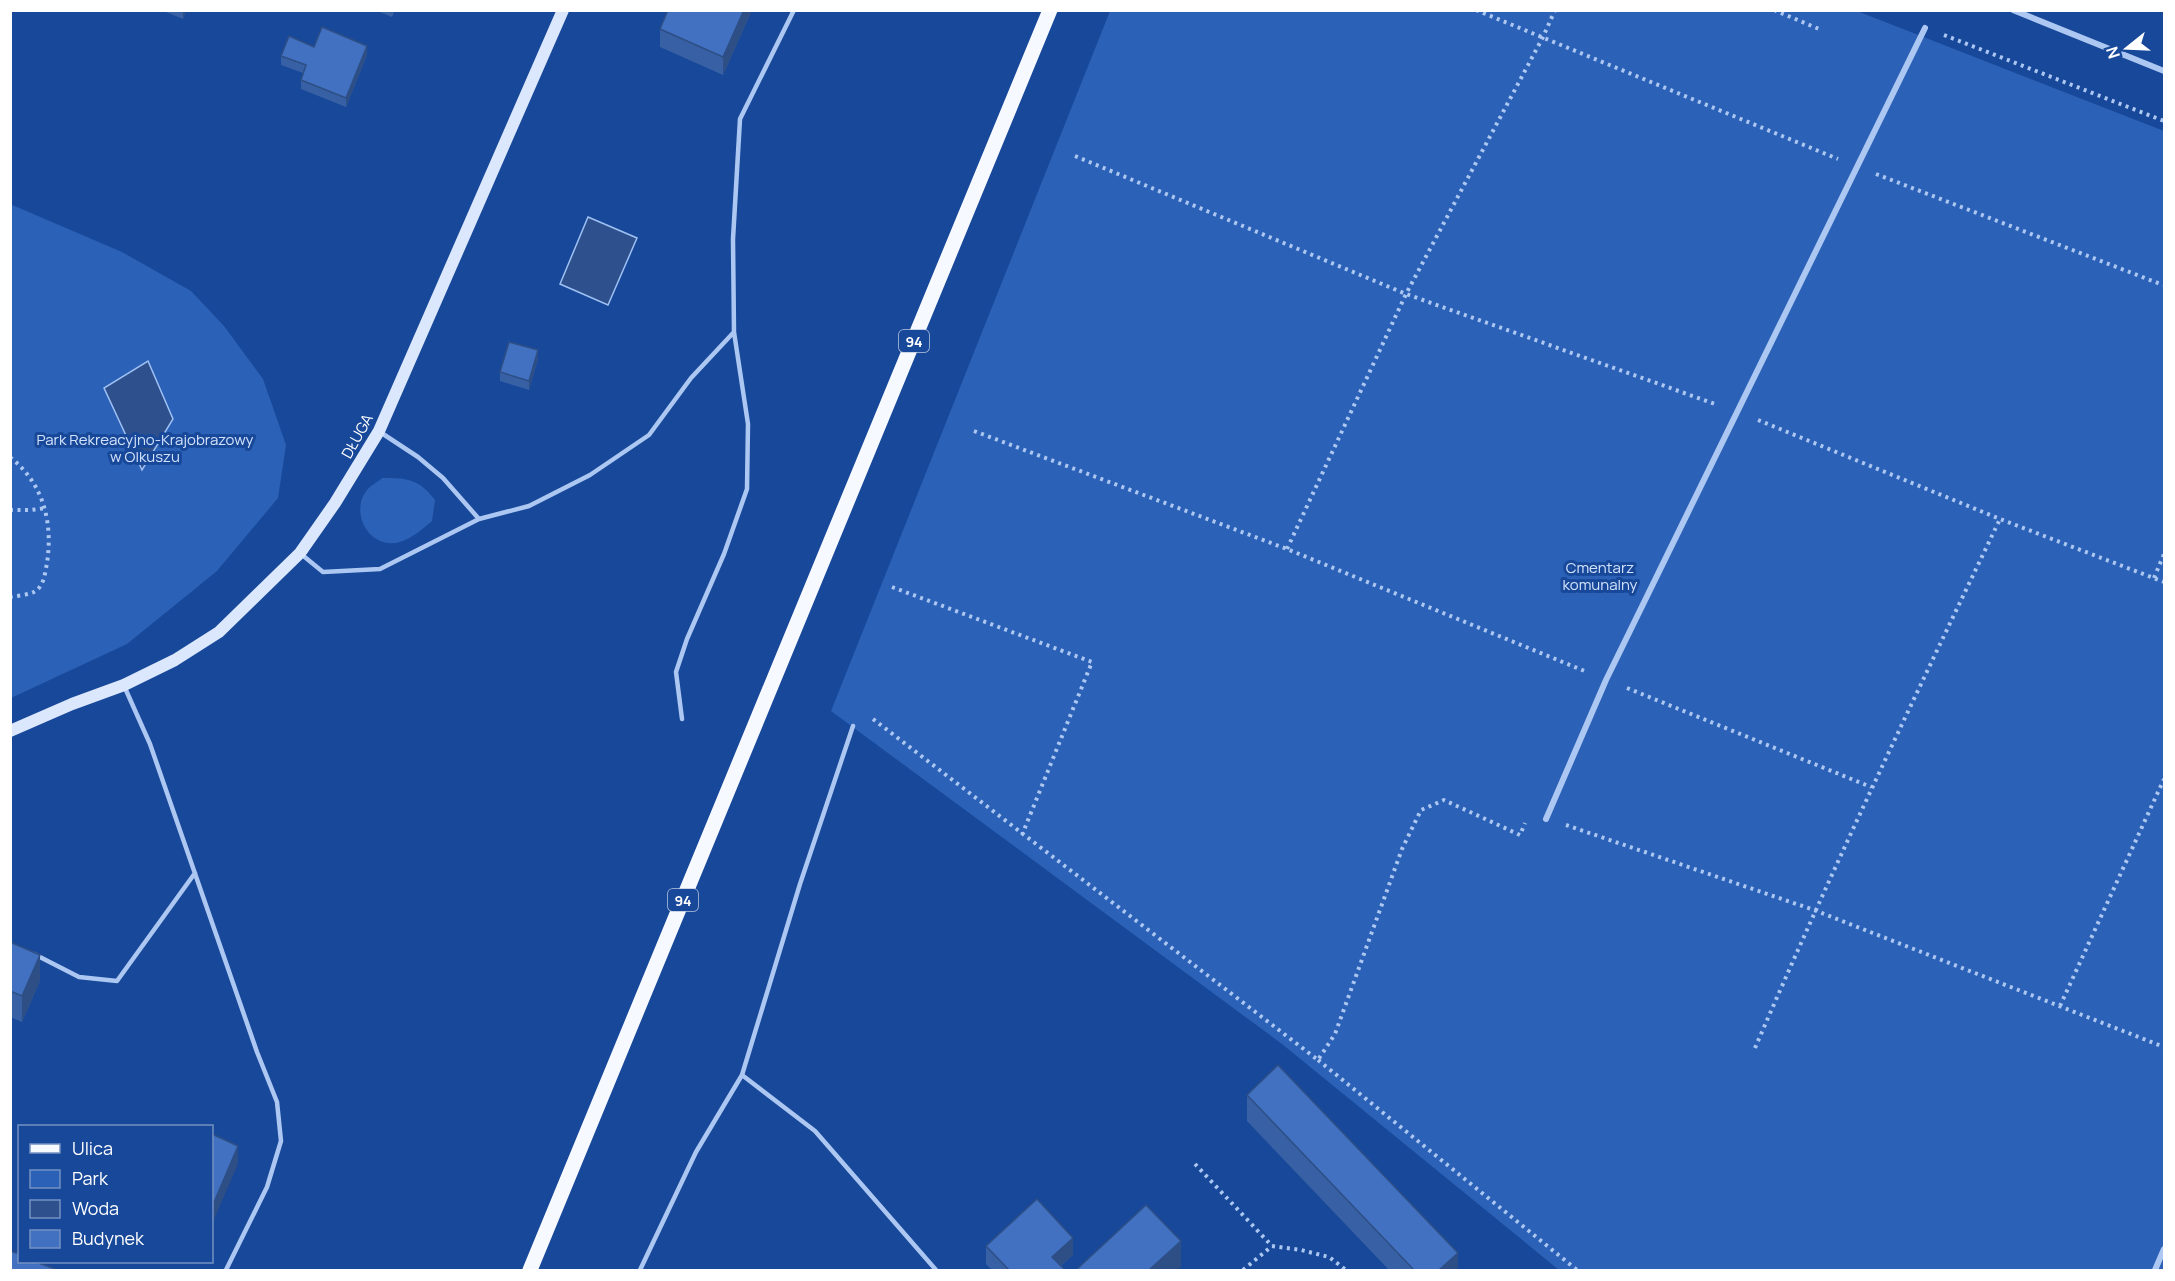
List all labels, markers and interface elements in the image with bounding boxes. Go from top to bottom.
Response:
north arrow [2097,18,2157,78]
text: N [2100,44,2125,62]
road number: 94 [899,330,929,352]
street label: DŁUGA [336,409,378,462]
park label: Park Rekreacyjno-Krajobrazowy w Olkuszu [36,429,254,467]
park label: Cmentarz komunalny [1562,557,1638,595]
road number: 94 [668,889,698,911]
legend [18,1125,213,1263]
text: Ulica [72,1136,113,1160]
text: Park [72,1166,109,1190]
text: Woda [72,1196,119,1220]
text: Budynek [72,1226,145,1250]

